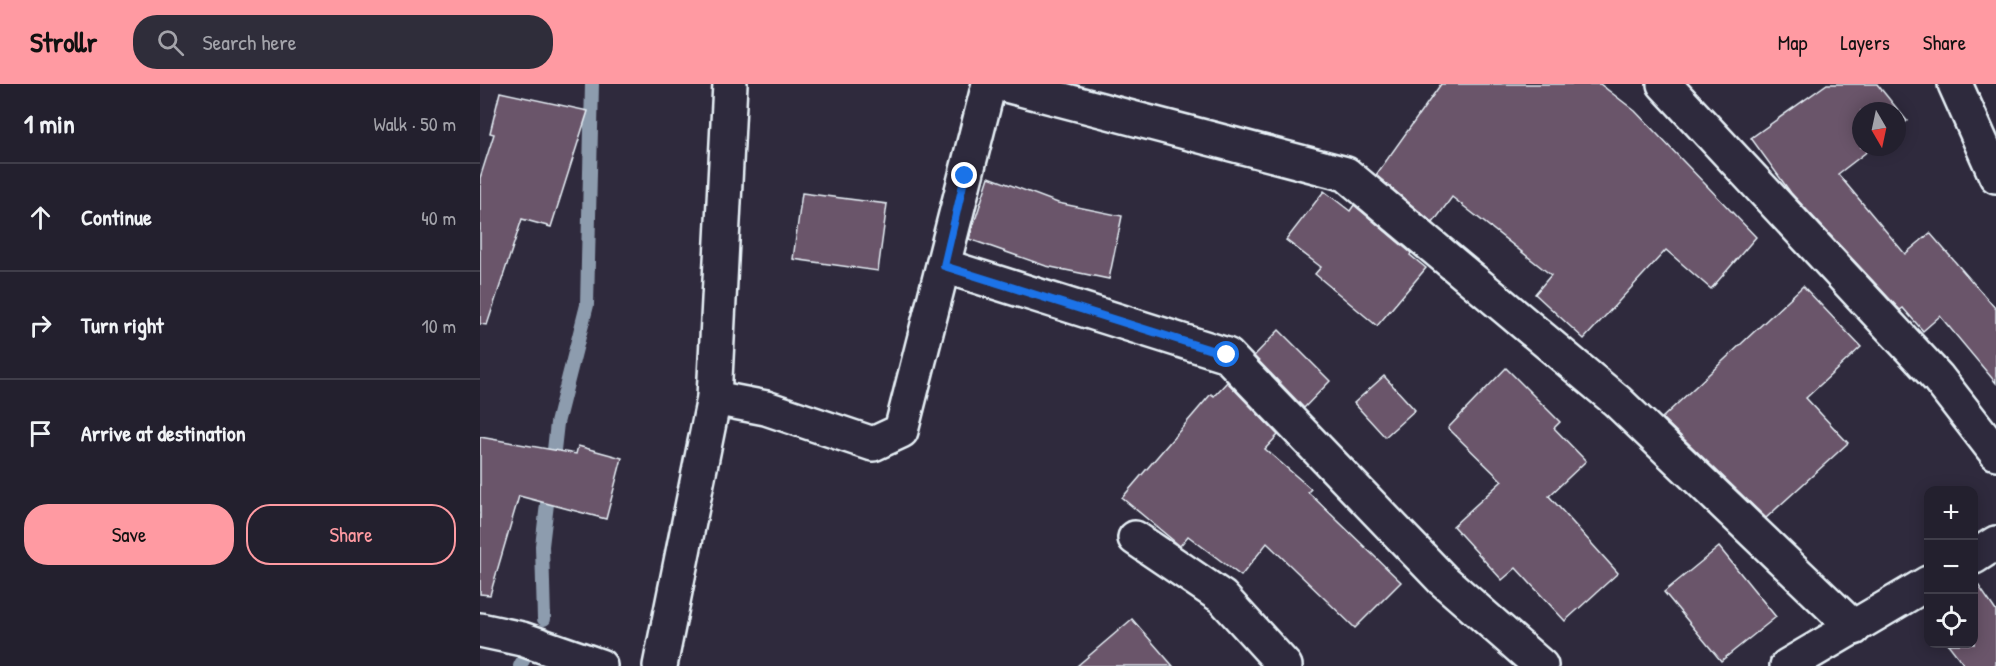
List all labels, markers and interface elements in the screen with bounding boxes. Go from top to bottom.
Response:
search box [133,15,553,69]
text: Strollr [30,23,97,61]
icon: search [154,26,187,59]
text: Search here [202,27,296,57]
text: Map [1778,28,1807,57]
text: Layers [1840,28,1890,57]
text: Share [1923,28,1966,57]
north arrow [1852,102,1906,156]
text: 1 min [24,106,75,141]
text: Walk · 50 m [373,110,456,137]
route end [951,162,977,188]
icon: ahead [24,201,57,234]
text: Continue [81,202,152,232]
text: 40 m [421,204,456,231]
icon: right [24,309,57,342]
text: Turn right [81,310,164,340]
text: 10 m [422,312,456,339]
route start [1213,341,1239,367]
icon: arrive [24,417,57,450]
text: Arrive at destination [81,418,246,448]
map controls [1924,486,1978,648]
button: + [1924,486,1978,540]
button: Save [24,504,234,565]
button: Share [246,504,456,565]
button: − [1924,540,1978,594]
button: locate [1924,594,1978,648]

